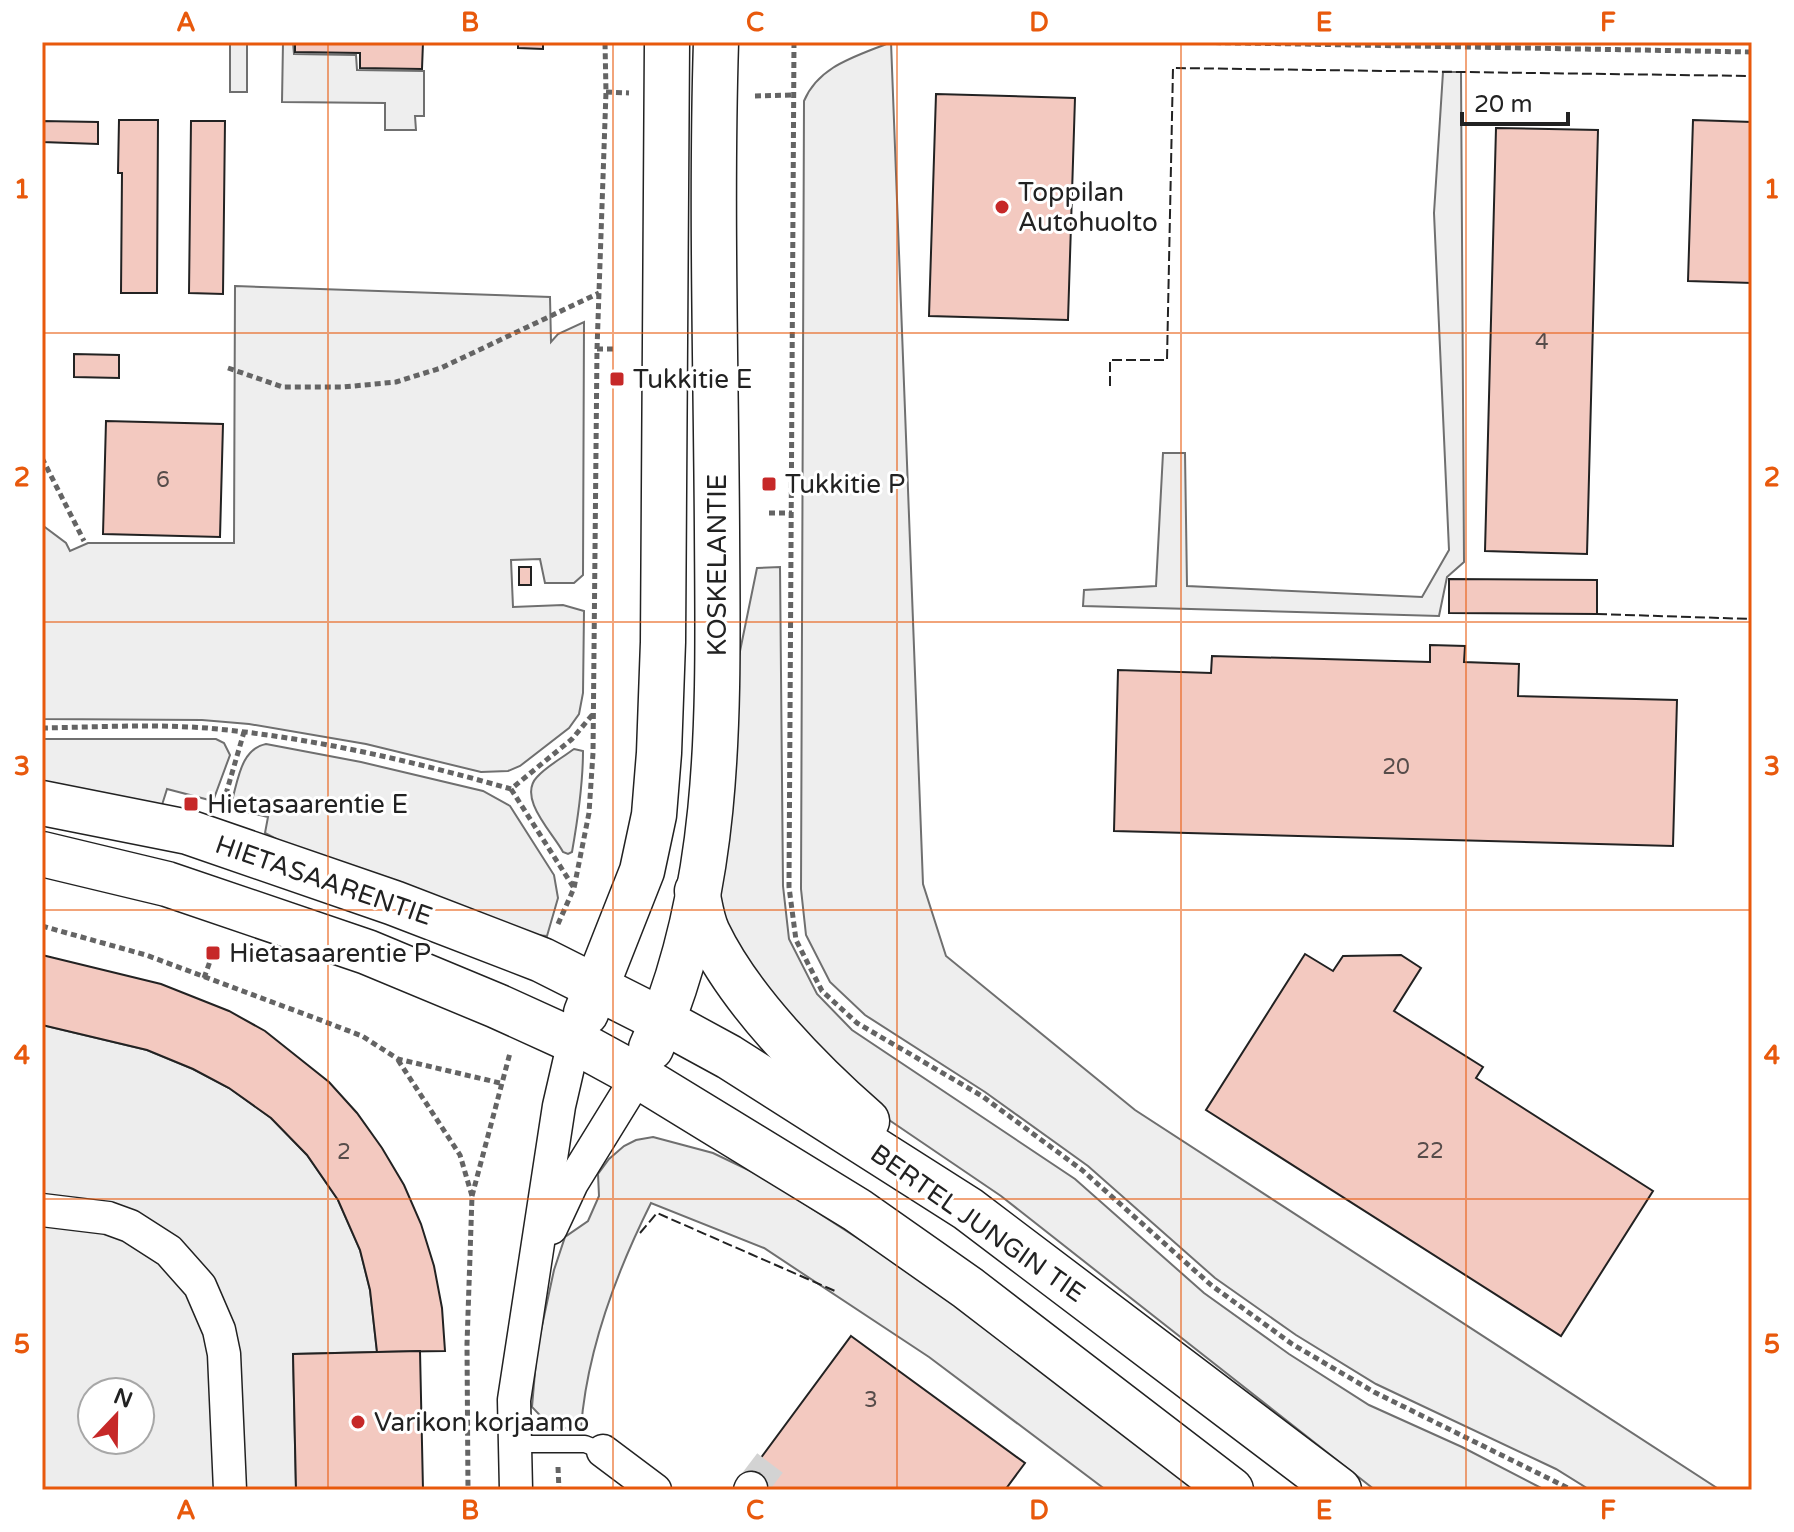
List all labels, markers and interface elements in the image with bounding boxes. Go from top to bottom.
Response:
text: A [176,7,196,38]
text: B [461,7,479,38]
text: C [746,7,764,38]
text: D [1029,7,1049,38]
text: E [1316,7,1332,38]
text: F [1600,7,1616,38]
scale bar [1462,76,1568,126]
text: 20 m [1474,90,1532,119]
text: 1 [14,174,30,205]
text: 1 [1764,174,1780,205]
place label: Toppilan Autohuolto [1018,177,1158,238]
marker: Toppilan Autohuolto [993,198,1011,216]
house number: 4 [1535,329,1549,355]
place label: Tukkitie E [633,364,752,395]
marker: Tukkitie E [608,370,626,388]
text: 2 [14,462,30,493]
text: 2 [1764,462,1780,493]
house number: 6 [156,467,170,493]
place label: Tukkitie P [785,469,905,500]
street label: KOSKELANTIE [702,474,733,656]
marker: Tukkitie P [760,475,778,493]
text: 3 [14,751,30,782]
text: 3 [1764,751,1780,782]
house number: 20 [1382,754,1410,780]
place label: Hietasaarentie E [207,789,408,820]
marker: Hietasaarentie E [182,795,200,813]
street label: HIETASAARENTIE [211,829,436,932]
place label: Hietasaarentie P [229,938,431,969]
marker: Hietasaarentie P [204,944,222,962]
text: 4 [14,1040,30,1071]
text: 4 [1764,1040,1780,1071]
street label: BERTEL JUNGIN TIE [865,1138,1091,1309]
house number: 22 [1416,1138,1444,1164]
house number: 2 [337,1139,351,1165]
text: 5 [14,1329,30,1360]
text: 5 [1764,1329,1780,1360]
north arrow [76,1376,156,1456]
text: N [110,1383,136,1414]
house number: 3 [864,1387,878,1413]
place label: Varikon korjaamo [374,1407,589,1438]
marker: Varikon korjaamo [349,1413,367,1431]
text: A [176,1495,196,1526]
text: B [461,1495,479,1526]
text: C [746,1495,764,1526]
text: D [1029,1495,1049,1526]
text: E [1316,1495,1332,1526]
text: F [1600,1495,1616,1526]

